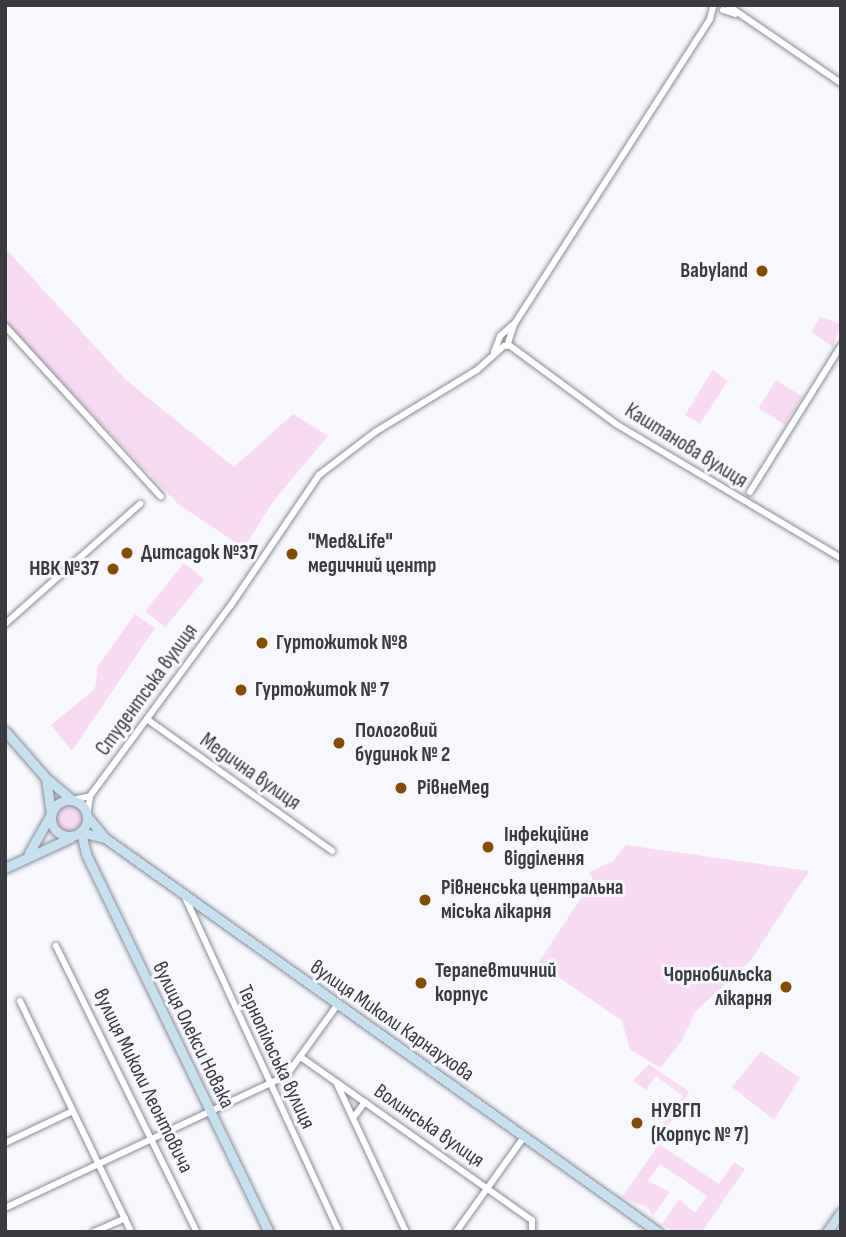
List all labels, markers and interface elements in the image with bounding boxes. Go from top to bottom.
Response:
place label: Babyland [680,258,748,284]
marker: Babyland [754,263,770,279]
street label: Каштанова вулиця [620,398,752,494]
place label: "Med&Life" медичний центр [308,529,436,579]
place label: Дитсадок №37 [141,540,258,566]
marker: "Med&Life" медичний центр [282,544,302,564]
marker: Дитсадок №37 [119,545,135,561]
place label: НВК №37 [29,556,99,582]
marker: НВК №37 [105,561,121,577]
street label: Студентська вулиця [91,619,203,761]
place label: Гуртожиток №8 [276,630,408,656]
marker: Гуртожиток №8 [254,635,270,651]
place label: Гуртожиток № 7 [255,677,389,703]
marker: Гуртожиток № 7 [233,682,249,698]
place label: Пологовий будинок № 2 [355,718,450,768]
street label: Медична вулиця [195,728,305,816]
marker: Пологовий будинок № 2 [329,733,349,753]
place label: РівнеМед [417,775,489,801]
marker: РівнеМед [391,778,411,798]
place label: Інфекційне відділення [504,822,589,872]
marker: Інфекційне відділення [478,837,498,857]
place label: Рівненська центральна міська лікарня [441,875,623,925]
marker: Рівненська центральна міська лікарня [415,890,435,910]
street label: вулиця Миколи Карнаухова [305,955,479,1087]
street label: вулиця Олекси Новака [147,958,239,1112]
place label: Терапевтичний корпус [435,958,557,1008]
place label: Чорнобильска лікарня [663,962,772,1012]
marker: Терапевтичний корпус [413,975,429,991]
marker: Чорнобильска лікарня [778,979,794,995]
street label: Тернопільська вулиця [232,981,320,1133]
street label: вулиця Миколи Леонтовича [88,985,198,1177]
street label: Волинська вулиця [369,1079,489,1173]
place label: НУВГП (Корпус № 7) [651,1098,749,1148]
marker: НУВГП (Корпус № 7) [629,1115,645,1131]

